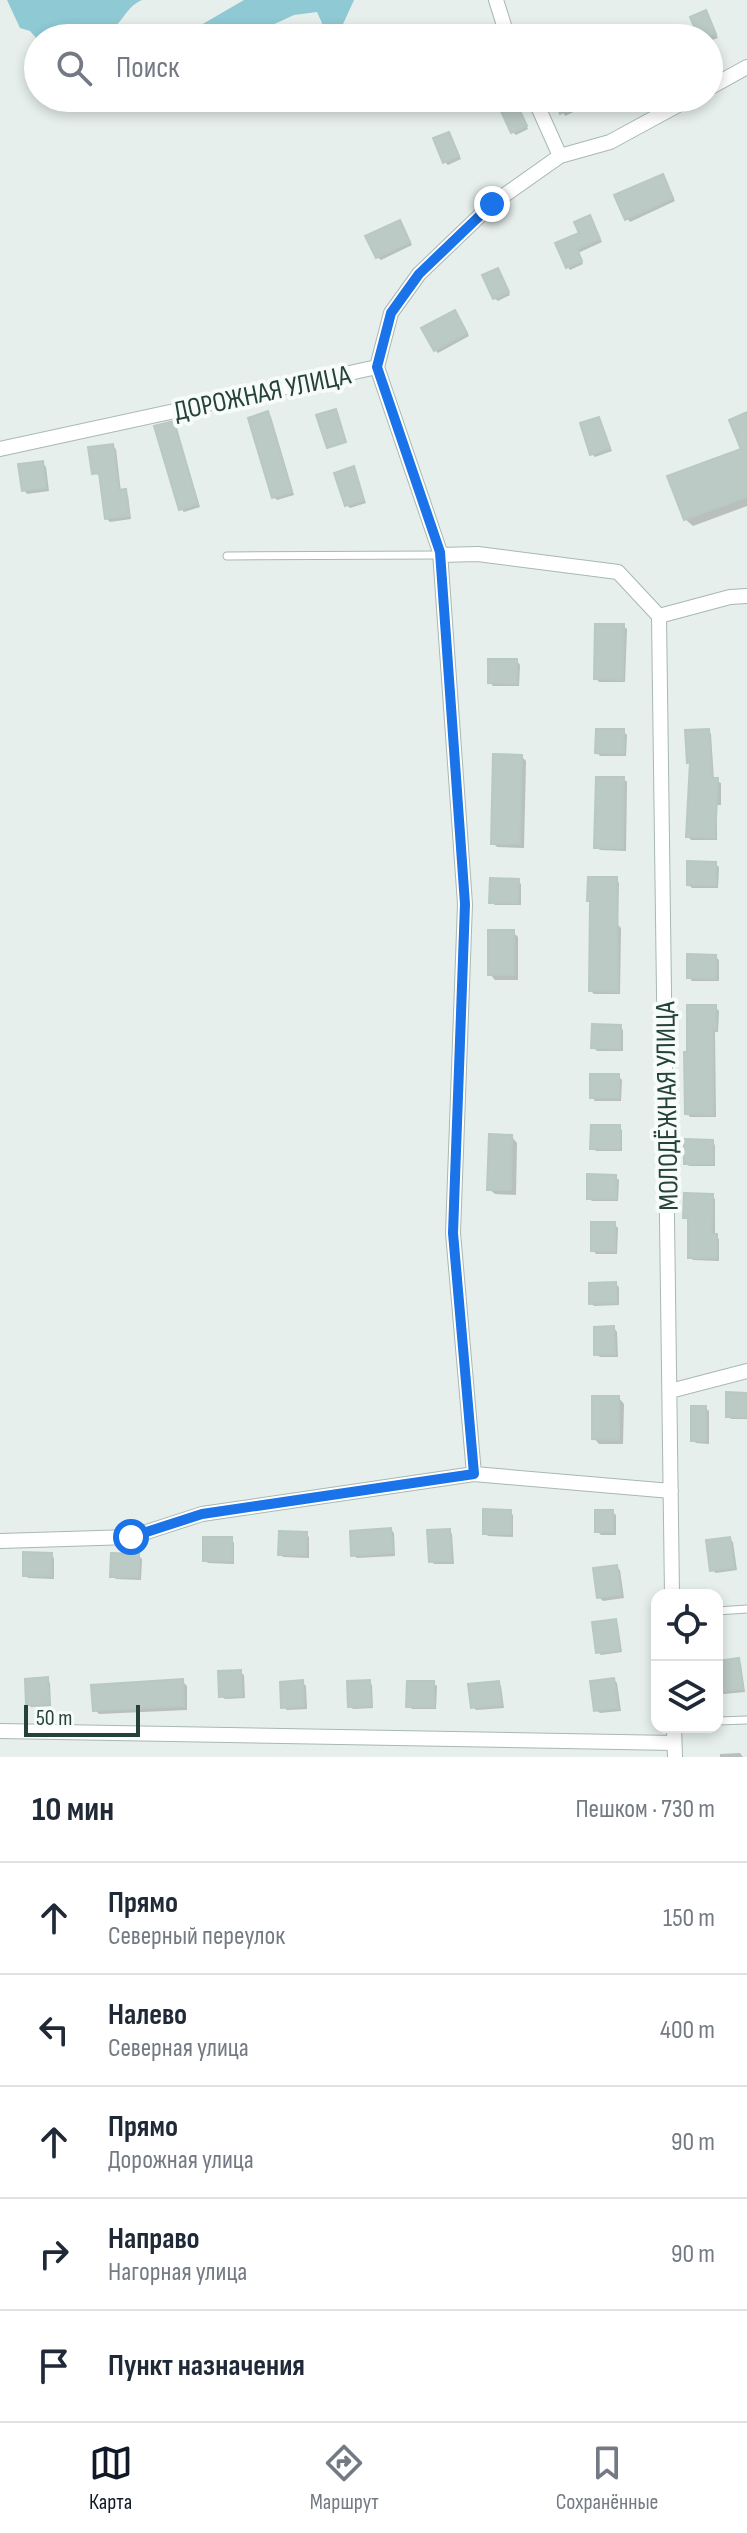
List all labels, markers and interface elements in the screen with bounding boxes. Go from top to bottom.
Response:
search box [24,24,723,112]
icon: search [52,46,96,90]
text: Поиск [116,50,179,86]
route end [474,186,510,222]
street label: ДОРОЖНАЯ УЛИЦА [171,358,355,428]
street label: МОЛОДЁЖНАЯ УЛИЦА [649,1000,686,1211]
route start [113,1519,149,1555]
map controls [651,1589,723,1733]
button: locate [651,1589,723,1661]
button: layers [651,1661,723,1733]
scale bar [24,1701,140,1737]
text: 50 m [36,1705,72,1732]
text: 10 мин [32,1789,114,1830]
text: Пешком · 730 m [575,1794,715,1825]
text: Прямо [108,1885,178,1921]
icon: ahead [32,1896,76,1940]
text: 150 m [663,1903,715,1934]
text: Северный переулок [108,1921,285,1952]
text: Налево [108,1997,187,2033]
icon: left [32,2008,76,2052]
text: 400 m [660,2015,715,2046]
text: Северная улица [108,2033,249,2064]
text: Прямо [108,2109,178,2145]
icon: ahead [32,2120,76,2164]
text: 90 m [671,2127,715,2158]
text: Дорожная улица [108,2145,254,2176]
text: Направо [108,2221,200,2257]
icon: right [32,2232,76,2276]
text: 90 m [671,2239,715,2270]
text: Нагорная улица [108,2257,247,2288]
icon: arrive [32,2344,76,2388]
text: Пункт назначения [108,2348,305,2384]
tab: Карта [89,2441,133,2516]
tab: Маршрут [310,2441,379,2516]
tab: Сохранённые [556,2441,658,2516]

